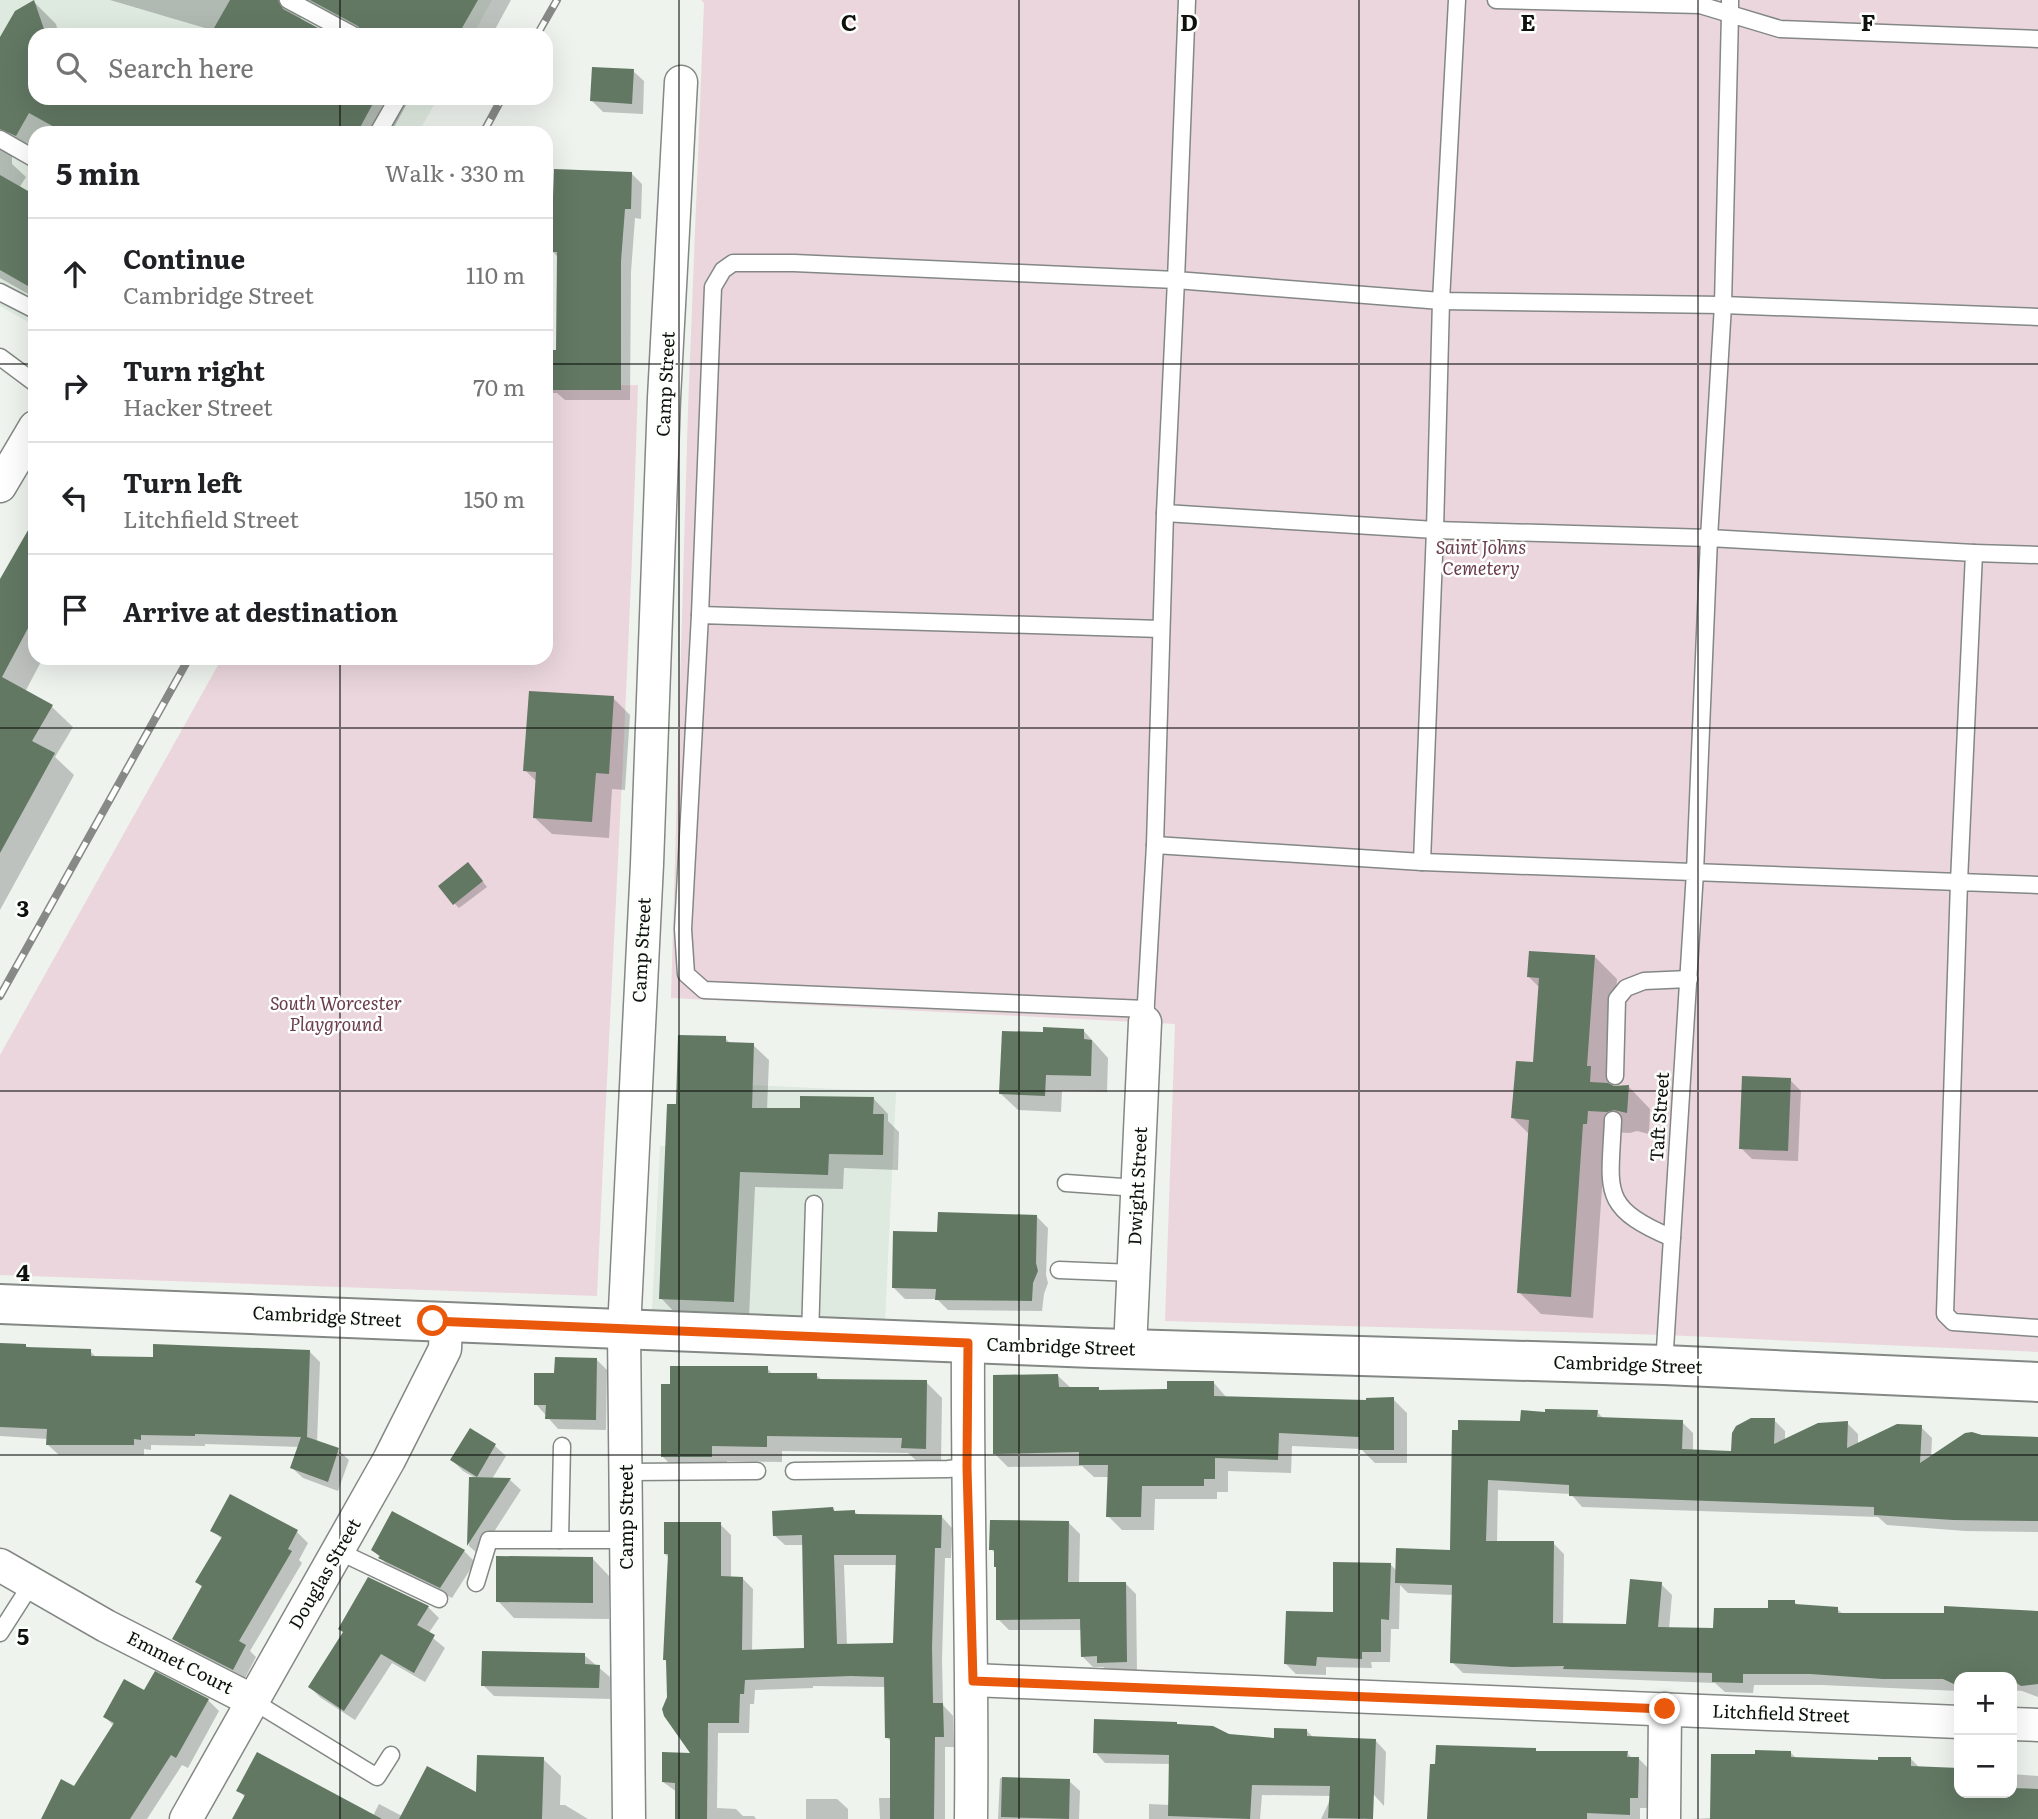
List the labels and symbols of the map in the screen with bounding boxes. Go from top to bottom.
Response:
text: C [841,4,857,38]
text: D [1180,4,1198,38]
text: E [1520,4,1536,38]
text: F [1861,4,1876,38]
street label: Camp Street [648,330,681,437]
park label: Saint Johns Cemetery [1436,533,1526,581]
text: 3 [17,890,29,924]
street label: Camp Street [624,896,657,1003]
park label: South Worcester Playground [270,989,402,1037]
street label: Taft Street [1642,1070,1675,1163]
street label: Dwight Street [1120,1125,1153,1246]
text: 4 [16,1254,30,1288]
street label: Cambridge Street [252,1298,403,1333]
route start [417,1305,448,1336]
street label: Cambridge Street [986,1329,1137,1362]
street label: Cambridge Street [1553,1347,1704,1380]
street label: Camp Street [612,1464,639,1570]
street label: Douglas Street [281,1512,367,1634]
text: 5 [17,1618,29,1652]
street label: Emmet Court [123,1623,239,1700]
route end [1649,1693,1680,1724]
street label: Litchfield Street [1712,1697,1851,1728]

